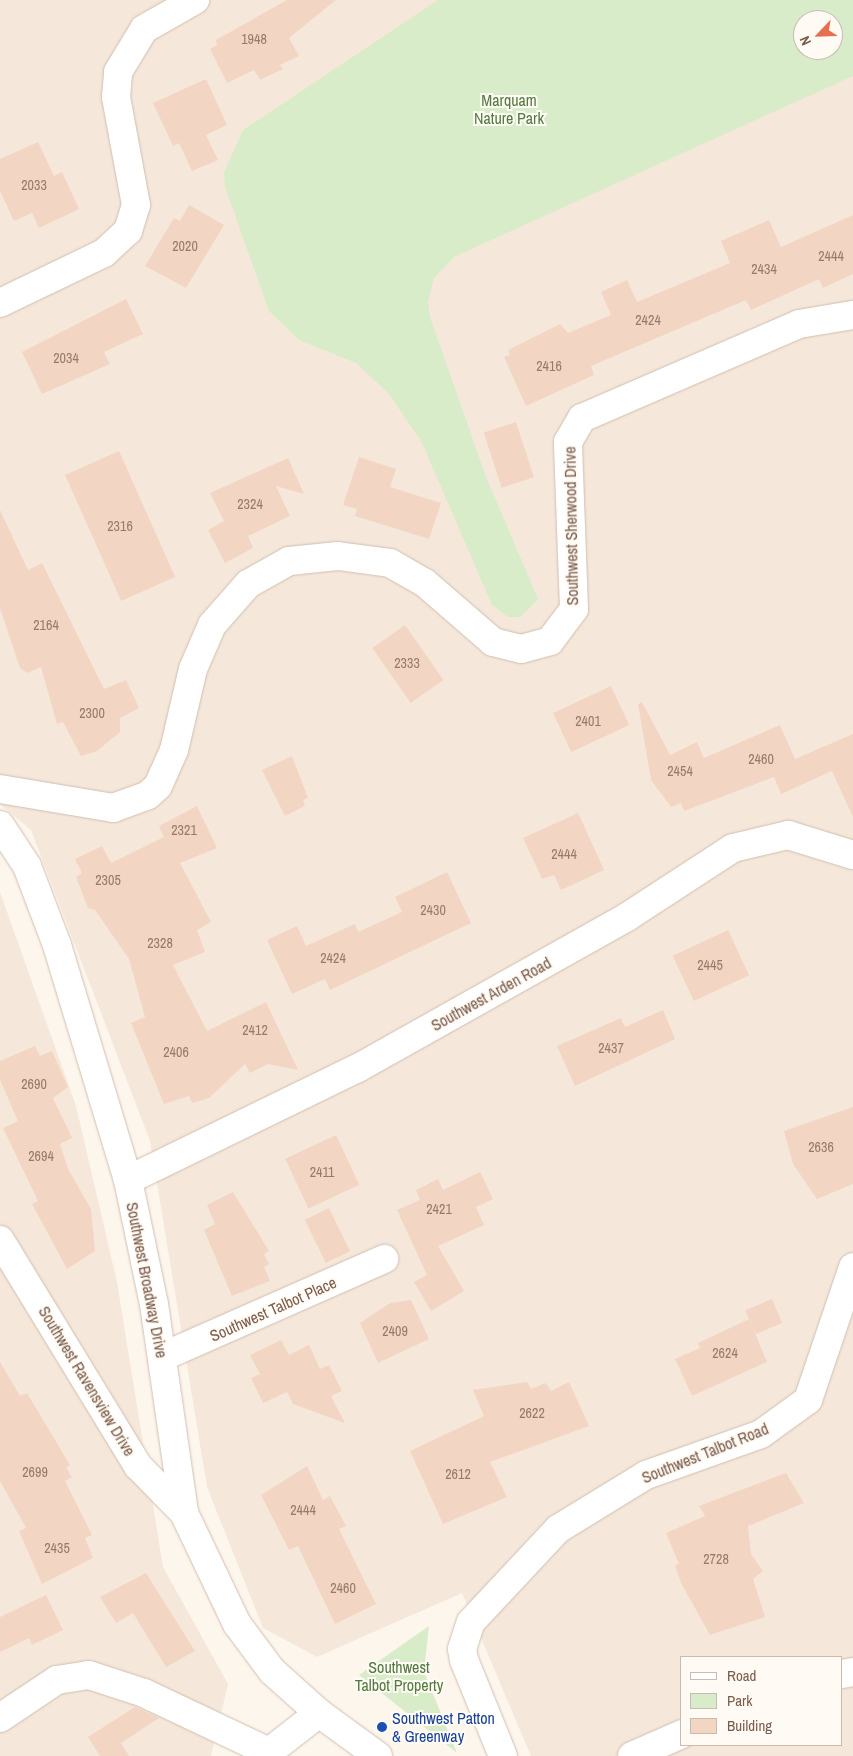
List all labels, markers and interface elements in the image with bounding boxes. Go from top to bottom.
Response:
north arrow [793,10,843,60]
house number: 1948 [241,31,267,47]
text: N [795,33,815,48]
park label: Marquam Nature Park [474,90,544,128]
house number: 2033 [21,177,47,193]
house number: 2020 [172,238,198,254]
house number: 2444 [818,248,844,264]
house number: 2434 [751,261,777,277]
house number: 2424 [635,312,661,328]
house number: 2034 [53,350,79,366]
house number: 2416 [536,358,562,374]
street label: Southwest Sherwood Drive [560,446,582,606]
house number: 2324 [237,496,263,512]
house number: 2316 [107,518,133,534]
house number: 2164 [33,617,59,633]
house number: 2333 [394,655,420,671]
house number: 2300 [79,705,105,721]
house number: 2401 [575,713,601,729]
house number: 2460 [748,751,774,767]
house number: 2454 [667,763,693,779]
house number: 2321 [171,822,197,838]
house number: 2444 [551,846,577,862]
house number: 2305 [95,872,121,888]
house number: 2430 [420,902,446,918]
house number: 2328 [147,935,173,951]
house number: 2424 [320,950,346,966]
street label: Southwest Arden Road [427,953,555,1035]
house number: 2445 [697,957,723,973]
house number: 2412 [242,1022,268,1038]
house number: 2437 [598,1040,624,1056]
house number: 2406 [163,1044,189,1060]
house number: 2690 [21,1076,47,1092]
house number: 2636 [808,1139,834,1155]
house number: 2694 [28,1148,54,1164]
house number: 2411 [310,1164,334,1180]
street label: Southwest Broadway Drive [122,1201,172,1359]
house number: 2421 [426,1201,452,1217]
street label: Southwest Talbot Place [207,1272,339,1346]
street label: Southwest Ravensview Drive [35,1303,139,1459]
house number: 2409 [382,1323,408,1339]
house number: 2624 [712,1345,738,1361]
house number: 2622 [519,1405,545,1421]
street label: Southwest Talbot Road [639,1419,771,1487]
house number: 2699 [22,1464,48,1480]
house number: 2612 [445,1466,471,1482]
house number: 2444 [290,1502,316,1518]
house number: 2435 [44,1540,70,1556]
house number: 2728 [703,1551,729,1567]
house number: 2460 [330,1580,356,1596]
legend [680,1656,843,1746]
park label: Southwest Talbot Property [355,1657,443,1695]
text: Road [727,1665,756,1686]
text: Park [727,1690,752,1711]
place label: Southwest Patton & Greenway [392,1708,495,1746]
text: Building [727,1715,772,1736]
marker: Southwest Patton & Greenway [376,1721,388,1733]

